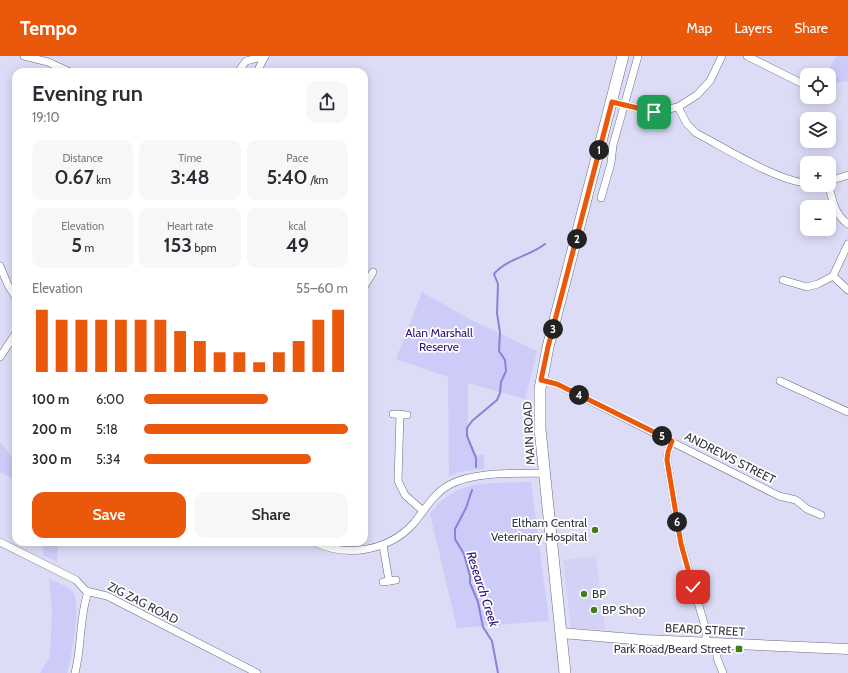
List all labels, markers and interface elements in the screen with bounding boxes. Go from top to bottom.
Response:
text: Tempo [20,17,77,40]
text: Map [687,19,712,37]
text: Layers [734,19,772,37]
text: Share [794,19,828,37]
map controls [800,68,836,236]
button: locate [800,68,836,104]
text: Evening run [32,80,143,107]
button: share [306,81,348,123]
pin [637,95,671,129]
icon: arrive [643,101,665,123]
text: 19:10 [32,109,60,125]
button: layers [800,112,836,148]
pin: 1 [589,140,609,160]
text: 1 [597,143,601,157]
text: Distance [62,151,103,165]
text: Time [178,151,202,165]
text: Pace [286,151,308,165]
button: + [800,156,836,192]
text: 0.67 [54,165,94,189]
text: 3:48 [170,165,210,189]
text: 5:40 [266,165,308,189]
text: km [94,173,111,187]
text: /km [308,173,328,187]
button: − [800,200,836,236]
text: Elevation [61,219,104,233]
text: Heart rate [167,219,213,233]
text: kcal [289,219,306,233]
pin: 2 [567,229,587,249]
text: 2 [574,232,580,246]
text: 5 [71,233,82,257]
text: 153 [163,233,192,257]
text: 49 [286,233,309,257]
text: m [82,241,94,255]
text: bpm [192,241,216,255]
text: Elevation [32,280,83,296]
text: 55–60 m [296,280,348,296]
pin: 3 [543,319,563,339]
text: 3 [550,322,556,336]
park label: Alan Marshall Reserve [405,325,473,354]
pin: 4 [569,385,589,405]
text: 4 [576,388,582,402]
text: 100 m [32,391,69,407]
text: 6:00 [96,391,124,407]
street label: MAIN ROAD [519,401,538,465]
text: 200 m [32,421,71,437]
text: 5:18 [96,421,118,437]
pin: 5 [652,426,672,446]
street label: ANDREWS STREET [682,428,779,487]
text: 5 [659,429,665,443]
text: 300 m [32,451,72,467]
text: 5:34 [96,451,120,467]
button: Save [32,492,186,538]
button: Share [194,492,348,538]
pin: 6 [667,512,687,532]
place label: Eltham Central Veterinary Hospital [491,515,587,544]
text: 6 [674,515,680,529]
marker: Eltham Central Veterinary Hospital [590,525,600,535]
water label: Research Creek [463,549,503,629]
pin [676,570,710,604]
icon: check [682,576,704,598]
street label: ZIG ZAG ROAD [105,578,181,627]
place label: BP [592,586,606,601]
marker: BP [579,589,589,599]
place label: BP Shop [602,602,646,617]
marker: BP Shop [589,605,599,615]
street label: BEARD STREET [665,620,746,639]
place label: Park Road/Beard Street [614,641,731,656]
marker: Park Road/Beard Street [734,644,744,654]

